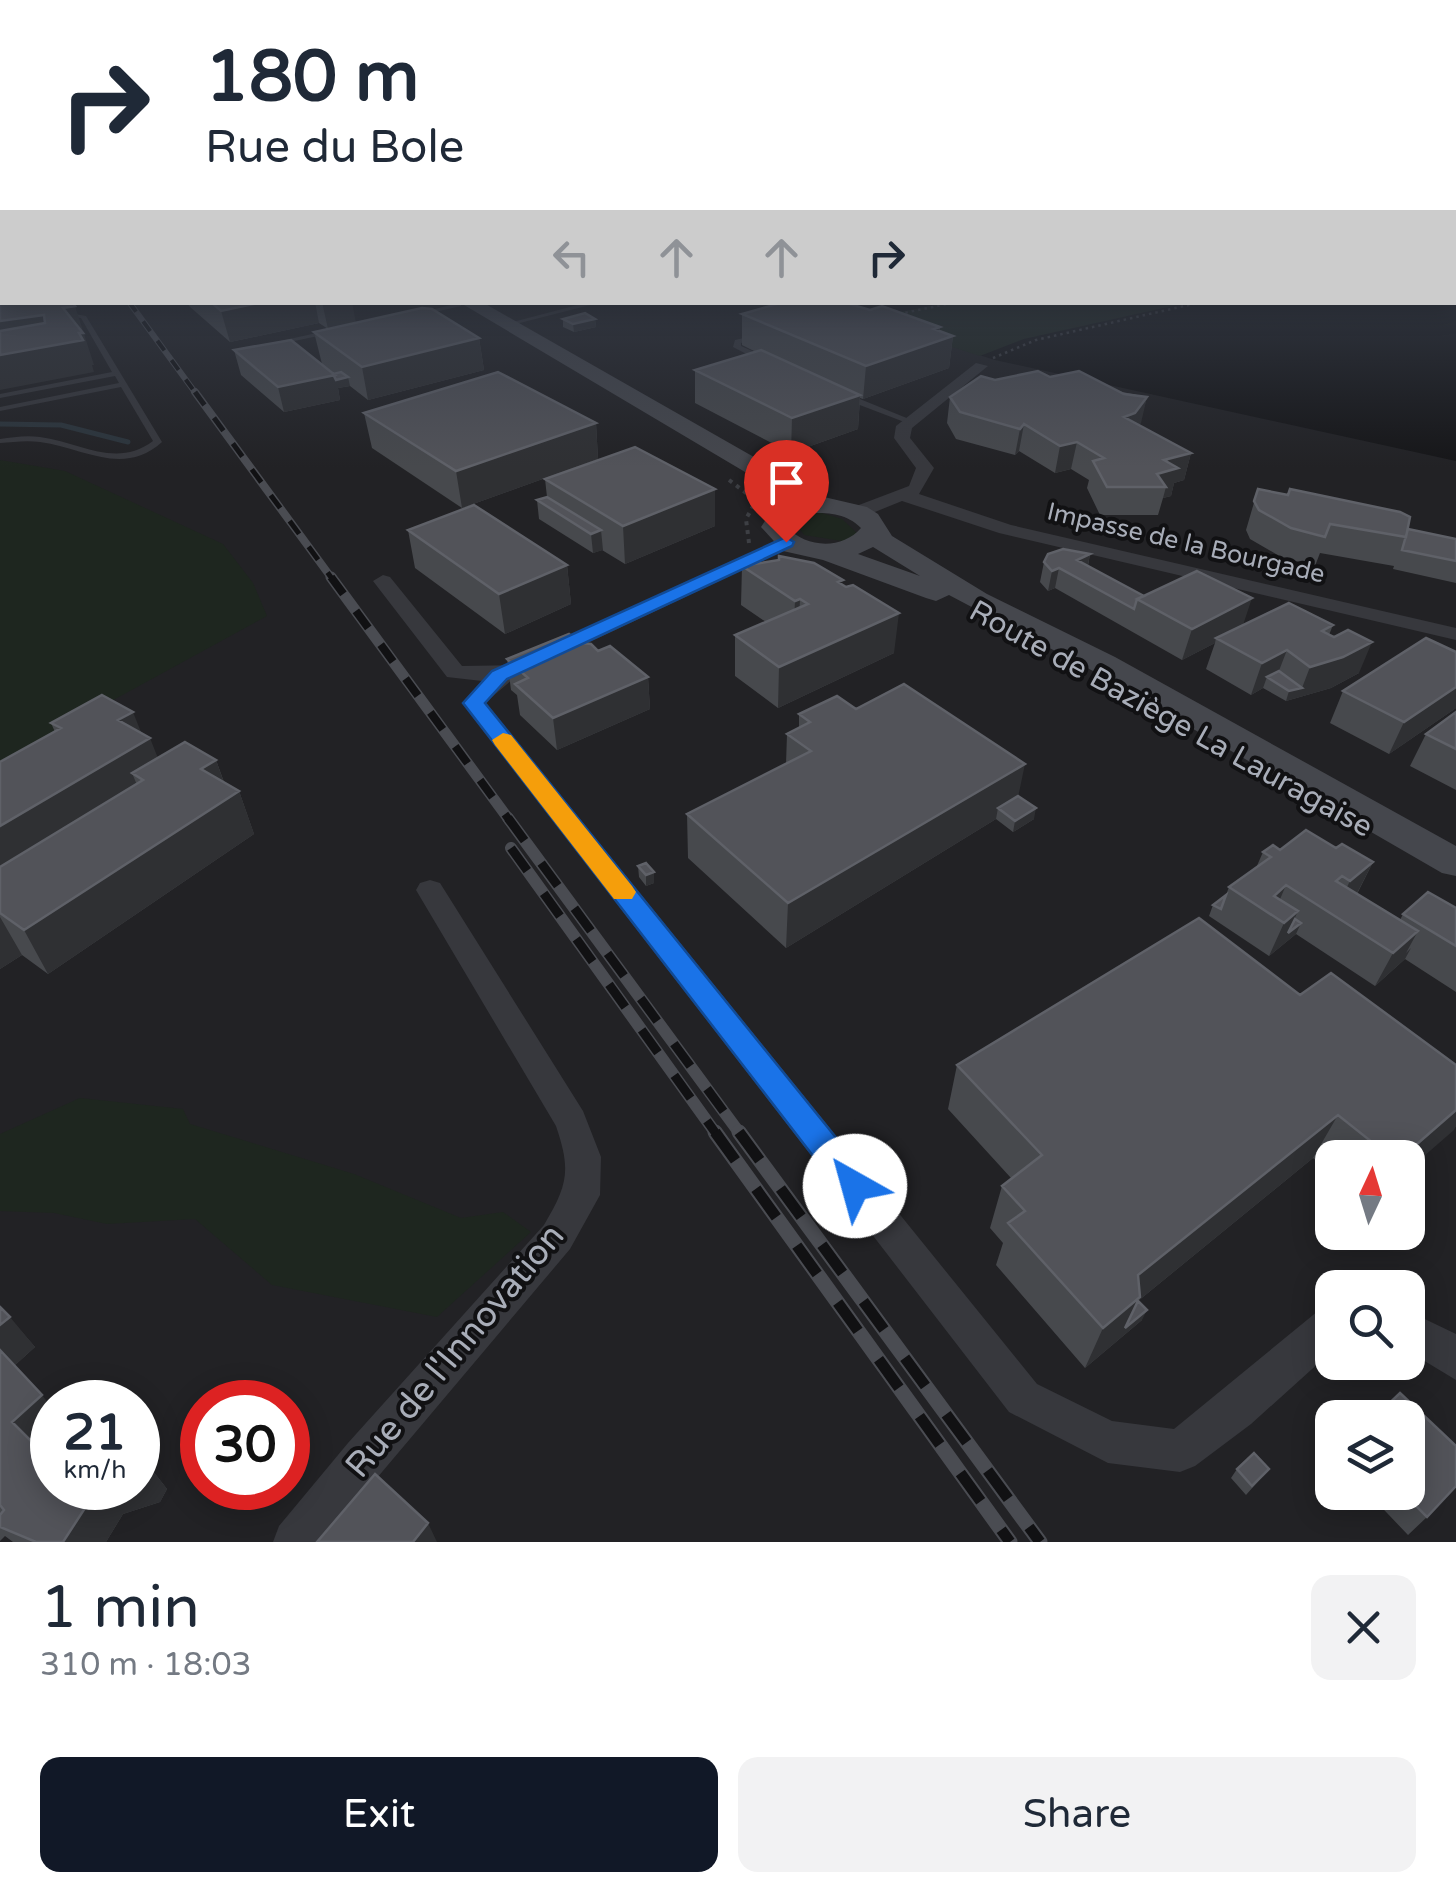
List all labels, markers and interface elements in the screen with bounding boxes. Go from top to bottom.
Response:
text: 180 m [205,36,419,120]
icon: right [40,40,170,170]
text: Rue du Bole [205,121,464,175]
icon: left [544,230,599,285]
icon: ahead [649,230,704,285]
icon: ahead [754,230,809,285]
icon: right [859,230,914,285]
pin [744,440,829,543]
icon: arrive [759,455,814,510]
street label: Impasse de la Bourgade [1044,496,1328,590]
street label: Route de Baziège La Lauragaise [963,592,1379,846]
position arrow [803,1134,907,1238]
north arrow [1315,1140,1425,1250]
map controls [1315,1140,1425,1510]
street label: Rue de l'Innovation [337,1216,573,1486]
button: search [1315,1270,1425,1380]
speed limit sign: 30 [180,1380,310,1510]
button: layers [1315,1400,1425,1510]
text: 21 [64,1403,126,1463]
text: km/h [64,1455,126,1485]
text: 1 min [40,1572,200,1644]
button: close [1311,1575,1416,1680]
text: 310 m · 18:03 [40,1646,252,1684]
button: Exit [40,1757,718,1872]
button: Share [738,1757,1416,1872]

